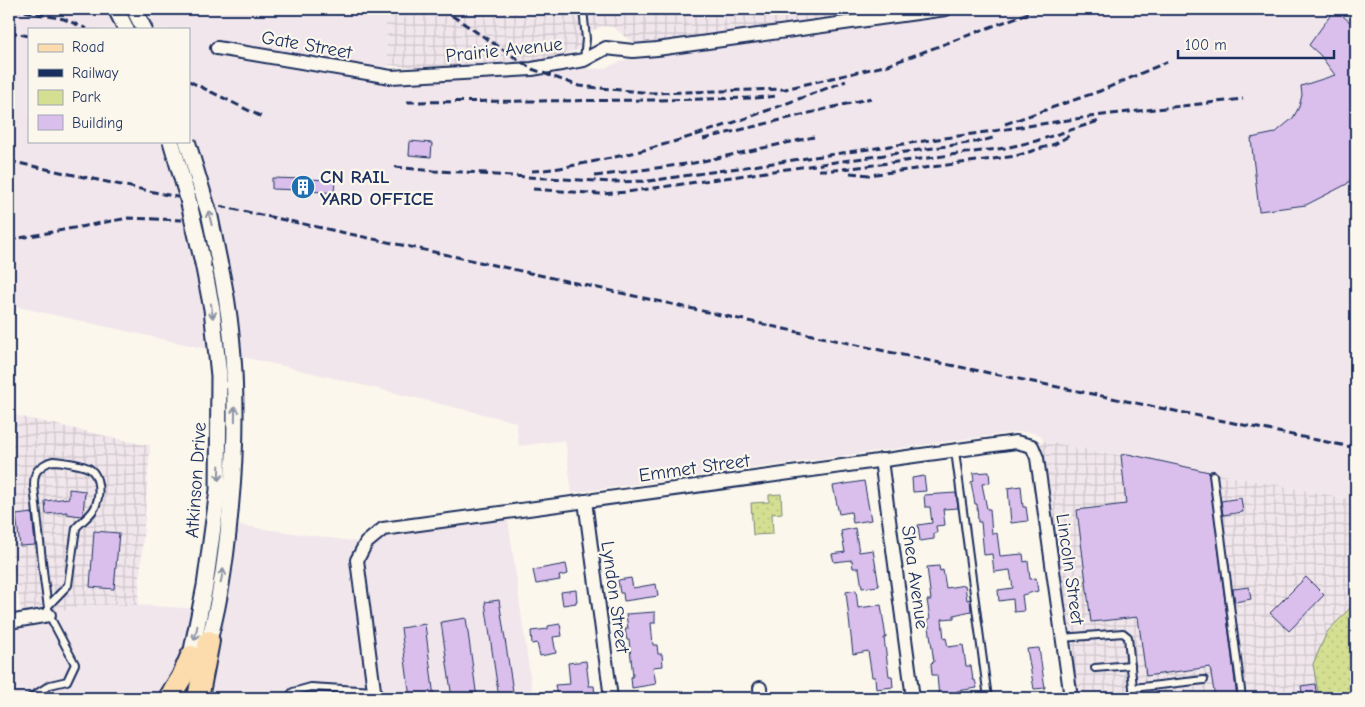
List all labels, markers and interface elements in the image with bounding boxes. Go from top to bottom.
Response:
street label: Gate Street [260,26,354,64]
legend [28,28,190,142]
scale bar [1178,28,1334,60]
street label: Prairie Avenue [445,33,564,67]
text: 100 m [1185,36,1227,54]
text: Road [72,38,104,56]
text: Railway [72,64,119,82]
text: Park [72,88,101,106]
text: Building [72,114,123,132]
place label: CN RAIL YARD OFFICE [320,166,434,210]
building icon: CN RAIL YARD OFFICE [290,174,316,200]
one-way arrow [205,210,214,226]
one-way arrow [207,302,217,318]
one-way arrow [230,407,240,423]
street label: Atkinson Drive [181,421,211,539]
street label: Emmet Street [637,449,752,487]
one-way arrow [214,464,224,481]
street label: Lincoln Street [1051,512,1089,627]
street label: Shea Avenue [897,524,933,630]
street label: Lyndon Street [596,540,634,655]
one-way arrow [218,568,228,584]
one-way arrow [190,625,200,641]

